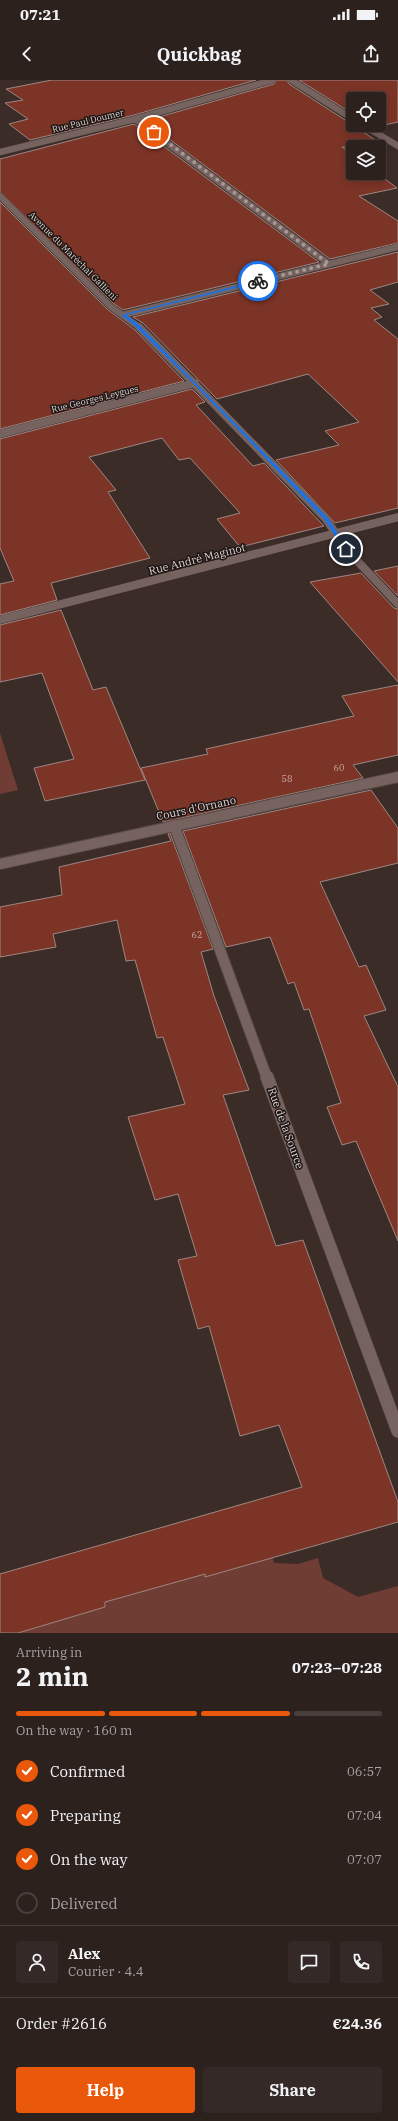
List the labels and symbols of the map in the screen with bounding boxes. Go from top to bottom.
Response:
street label: Rue Paul Doumer [51,106,125,135]
pin [137,115,171,149]
street label: Avenue du Maréchal Gallieni [26,209,120,303]
courier [238,261,278,301]
street label: Rue Georges Leygues [50,382,140,415]
pin [329,532,363,566]
street label: Rue André Maginot [147,540,247,578]
house number: 60 [334,762,344,773]
house number: 58 [282,773,292,784]
street label: Cours d'Ornano [155,793,237,823]
house number: 62 [192,929,202,940]
street label: Rue de la Source [265,1085,307,1171]

